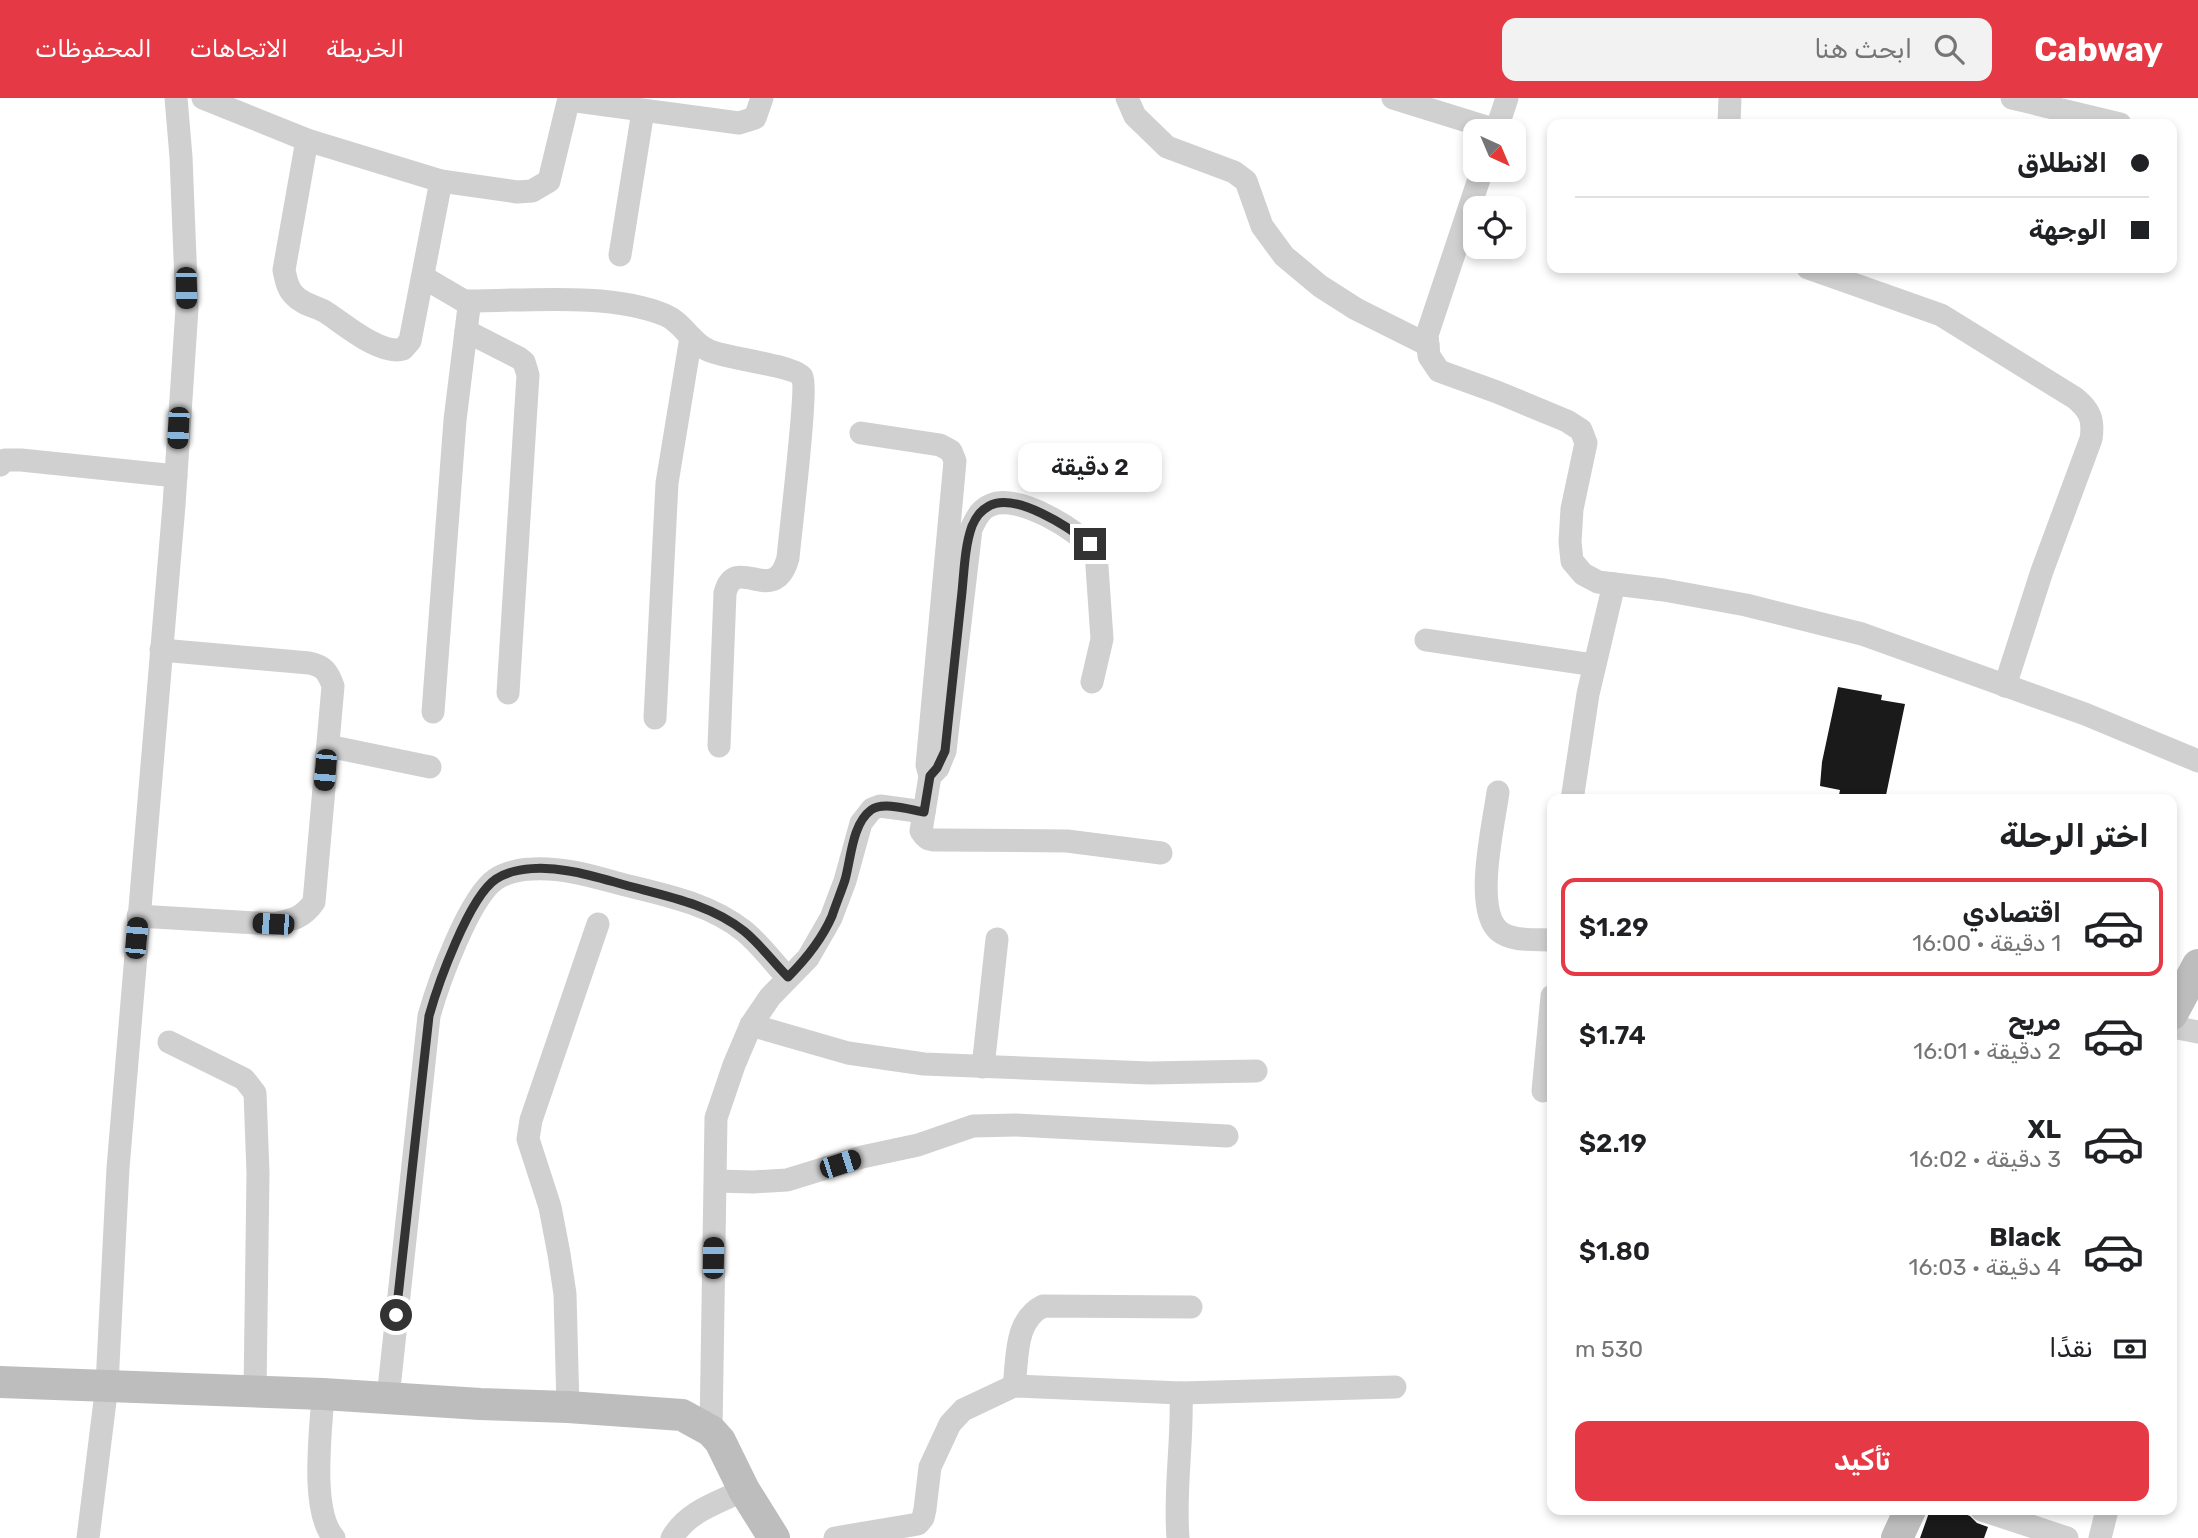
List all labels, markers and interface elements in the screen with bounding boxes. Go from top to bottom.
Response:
search box [1502,18,1992,81]
icon: search [1930,30,1968,68]
text: Cabway [2034,30,2163,69]
text: ابحث هنا [1814,34,1912,65]
text: المحفوظات [35,35,152,63]
text: الاتجاهات [190,35,288,63]
text: الخريطة [326,35,404,63]
north arrow [1463,119,1526,182]
map controls [1463,119,1526,259]
text: الانطلاق [2017,148,2107,179]
button: locate [1463,196,1526,259]
text: الوجهة [2029,215,2107,246]
car [176,267,197,309]
car [167,406,190,450]
callout: 2 دقيقة [1018,442,1162,492]
text: 2 دقيقة [1051,453,1129,481]
route end [1074,528,1106,560]
car [313,748,338,792]
text: اختر الرحلة [1999,817,2149,855]
icon: car [2082,896,2145,959]
text: اقتصادي [1962,898,2061,929]
car [252,912,295,936]
text: $1.29 [1579,912,1649,943]
car [124,916,149,960]
text: 1 دقيقة · 16:00 [1912,929,2061,957]
icon: car [2082,1004,2145,1067]
text: مريح [2008,1006,2061,1037]
text: $1.74 [1579,1020,1646,1051]
text: 2 دقيقة · 16:01 [1913,1037,2061,1065]
icon: car [2082,1112,2145,1175]
text: XL [2028,1114,2061,1145]
text: $2.19 [1579,1128,1647,1159]
text: 3 دقيقة · 16:02 [1909,1145,2061,1173]
car [817,1148,864,1180]
icon: car [2082,1220,2145,1283]
text: Black [1989,1222,2061,1253]
text: $1.80 [1579,1236,1650,1267]
car [703,1237,724,1279]
text: 4 دقيقة · 16:03 [1909,1253,2061,1281]
route start [380,1299,412,1331]
icon: cash [2111,1330,2149,1368]
text: نقدًا [2049,1333,2093,1364]
text: 530 m [1575,1335,1643,1363]
button: تأكيد [1575,1421,2149,1501]

